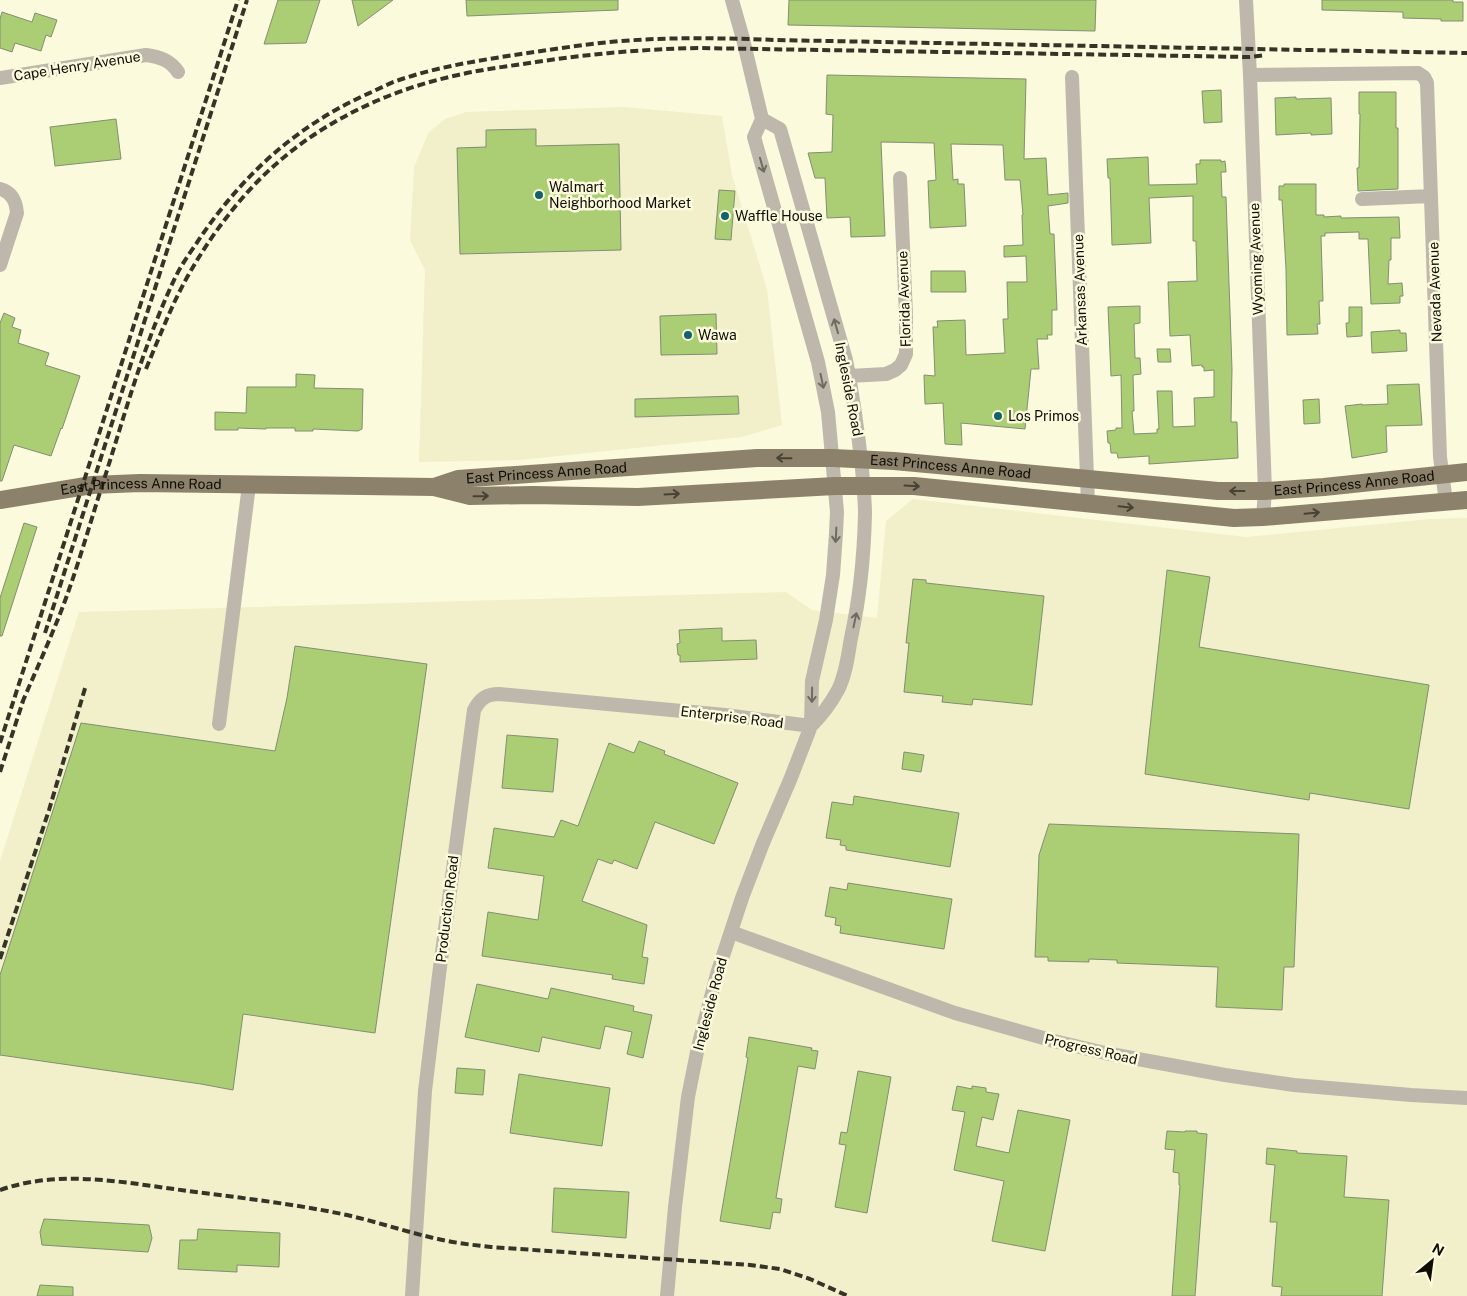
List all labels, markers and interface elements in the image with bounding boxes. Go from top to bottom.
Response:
street label: Cape Henry Avenue [12,48,142,84]
one-way arrow [758,157,768,173]
place label: Walmart Neighborhood Market [549,179,691,211]
marker: Walmart Neighborhood Market [533,189,545,201]
street label: Wyoming Avenue [1246,202,1266,316]
place label: Waffle House [735,208,823,224]
marker: Waffle House [719,210,731,222]
street label: Arkansas Avenue [1070,234,1090,346]
street label: Nevada Avenue [1425,241,1445,342]
street label: Florida Avenue [894,250,914,348]
one-way arrow [831,318,841,334]
place label: Wawa [698,327,737,343]
marker: Wawa [682,329,694,341]
street label: Ingleside Road [832,340,866,438]
one-way arrow [817,373,827,389]
place label: Los Primos [1008,408,1079,424]
marker: Los Primos [992,410,1004,422]
street label: East Princess Anne Road [870,452,1032,482]
one-way arrow [776,453,792,463]
street label: East Princess Anne Road [465,459,628,486]
street label: East Princess Anne Road [1273,467,1435,498]
street label: East Princess Anne Road [59,475,222,498]
one-way arrow [904,482,920,491]
one-way arrow [1229,486,1245,496]
one-way arrow [663,490,679,499]
one-way arrow [473,491,489,501]
one-way arrow [1118,503,1134,512]
one-way arrow [1304,509,1320,518]
one-way arrow [832,527,841,543]
one-way arrow [851,612,860,628]
one-way arrow [807,686,817,703]
street label: Enterprise Road [680,703,784,731]
street label: Production Road [433,855,461,963]
street label: Ingleside Road [690,956,730,1052]
street label: Progress Road [1043,1031,1139,1067]
north arrow [1407,1236,1457,1286]
text: N [1430,1240,1447,1259]

